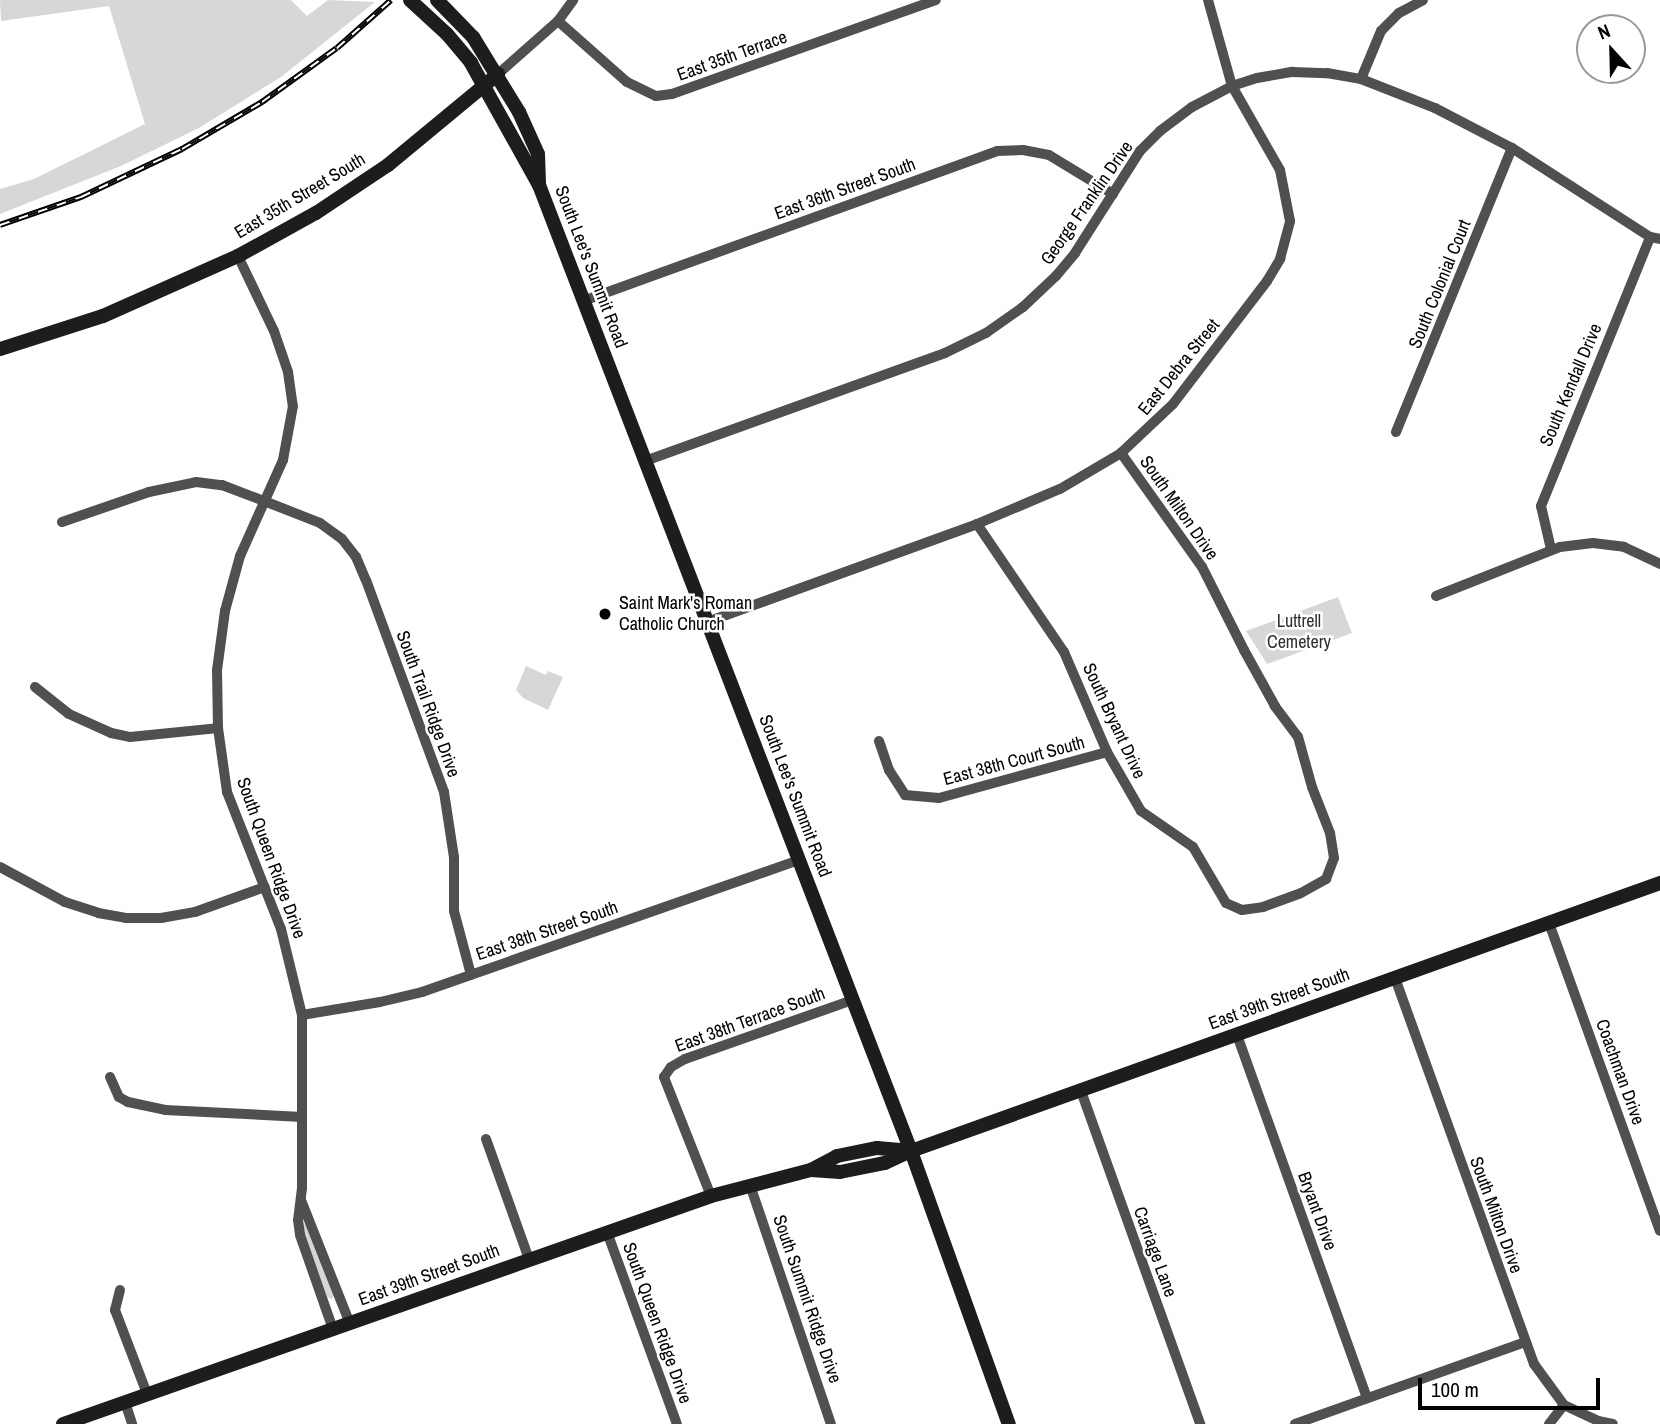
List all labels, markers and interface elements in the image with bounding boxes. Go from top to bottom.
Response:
north arrow [1576,14,1646,84]
text: N [1594,17,1614,46]
street label: East 35th Terrace [674,26,790,86]
street label: George Franklin Drive [1036,137,1138,269]
street label: East 35th Street South [231,148,369,244]
street label: East 36th Street South [772,153,918,225]
street label: South Lee's Summit Road [550,183,632,351]
street label: South Colonial Court [1404,216,1476,352]
street label: East Debra Street [1134,315,1224,419]
street label: South Kendall Drive [1535,320,1607,450]
street label: South Milton Drive [1135,452,1223,564]
place label: Saint Mark's Roman Catholic Church [619,593,752,636]
marker: Saint Mark's Roman Catholic Church [597,606,613,622]
park label: Luttrell Cemetery [1267,611,1331,654]
street label: South Trail Ridge Drive [391,628,465,780]
street label: South Bryant Drive [1078,660,1150,782]
street label: South Lee's Summit Road [754,712,836,880]
street label: East 38th Court South [941,732,1087,790]
street label: South Queen Ridge Drive [232,775,310,941]
street label: East 38th Street South [473,897,621,965]
street label: East 39th Street South [1206,963,1352,1035]
street label: East 38th Terrace South [672,983,828,1057]
street label: Coachman Drive [1591,1016,1649,1128]
street label: South Milton Drive [1465,1154,1527,1276]
street label: Bryant Drive [1293,1169,1341,1253]
street label: Carriage Lane [1129,1204,1181,1300]
street label: South Summit Ridge Drive [768,1212,846,1386]
street label: East 39th Street South [356,1239,502,1311]
street label: South Queen Ridge Drive [618,1240,696,1406]
scale bar [1422,1364,1604,1408]
text: 100 m [1431,1375,1479,1404]

